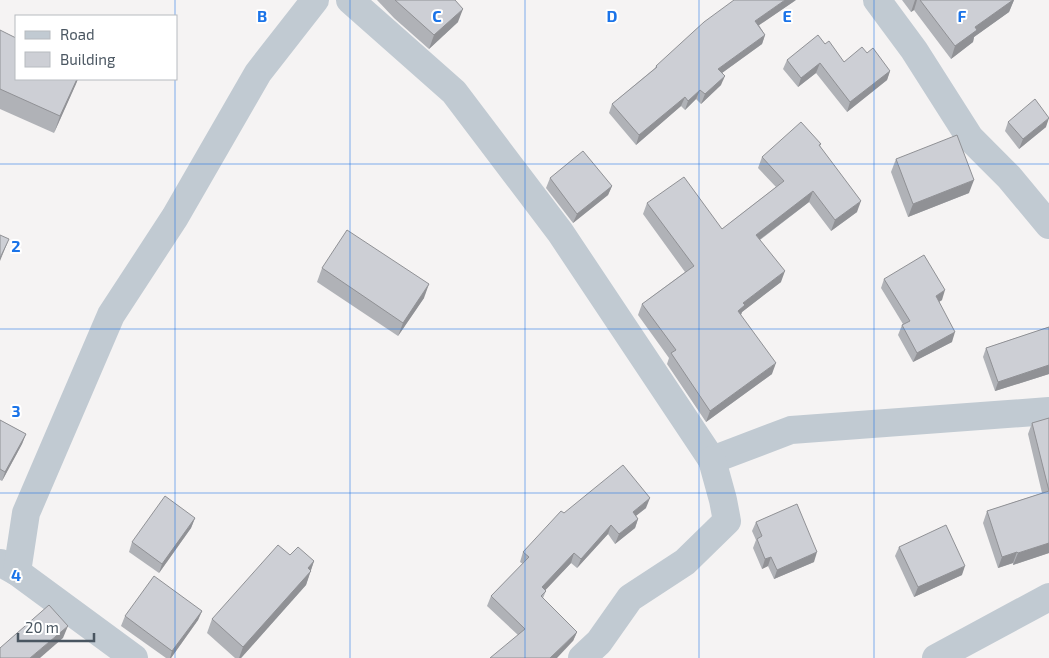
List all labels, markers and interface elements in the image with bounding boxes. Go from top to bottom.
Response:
text: B [257,6,267,25]
text: C [432,6,442,25]
text: D [607,6,618,25]
text: E [782,6,792,25]
text: F [958,6,967,25]
legend [15,15,178,80]
text: Road [60,25,95,43]
text: Building [60,50,116,68]
text: 2 [11,236,21,255]
text: 3 [11,401,21,420]
text: 4 [11,565,21,584]
scale bar [18,610,94,642]
text: 20 m [25,618,59,636]

